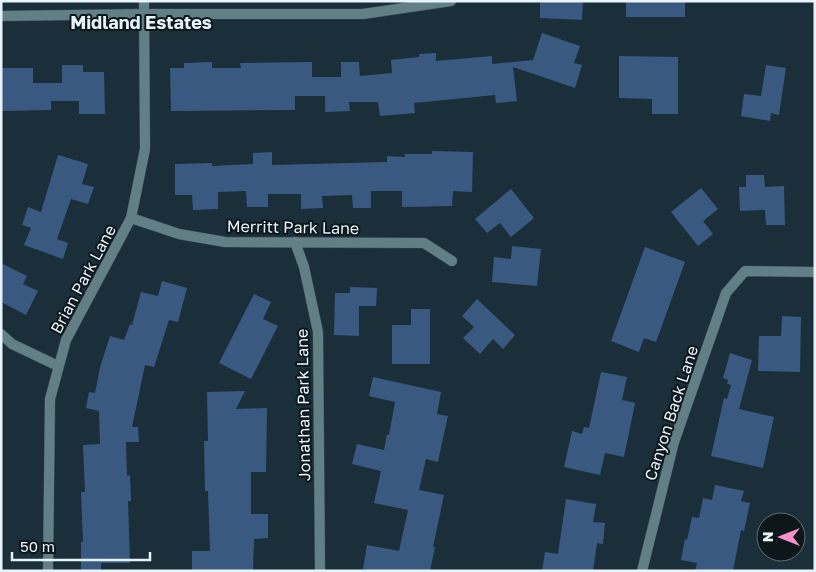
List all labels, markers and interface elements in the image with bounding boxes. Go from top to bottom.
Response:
district label: Midland Estates [70,11,212,33]
street label: Merritt Park Lane [227,216,359,238]
street label: Brian Park Lane [46,221,120,337]
street label: Jonathan Park Lane [292,329,314,481]
street label: Canyon Back Lane [640,343,702,483]
north arrow [756,512,806,562]
scale bar [12,530,150,562]
text: N [759,532,776,542]
text: 50 m [20,537,55,555]

